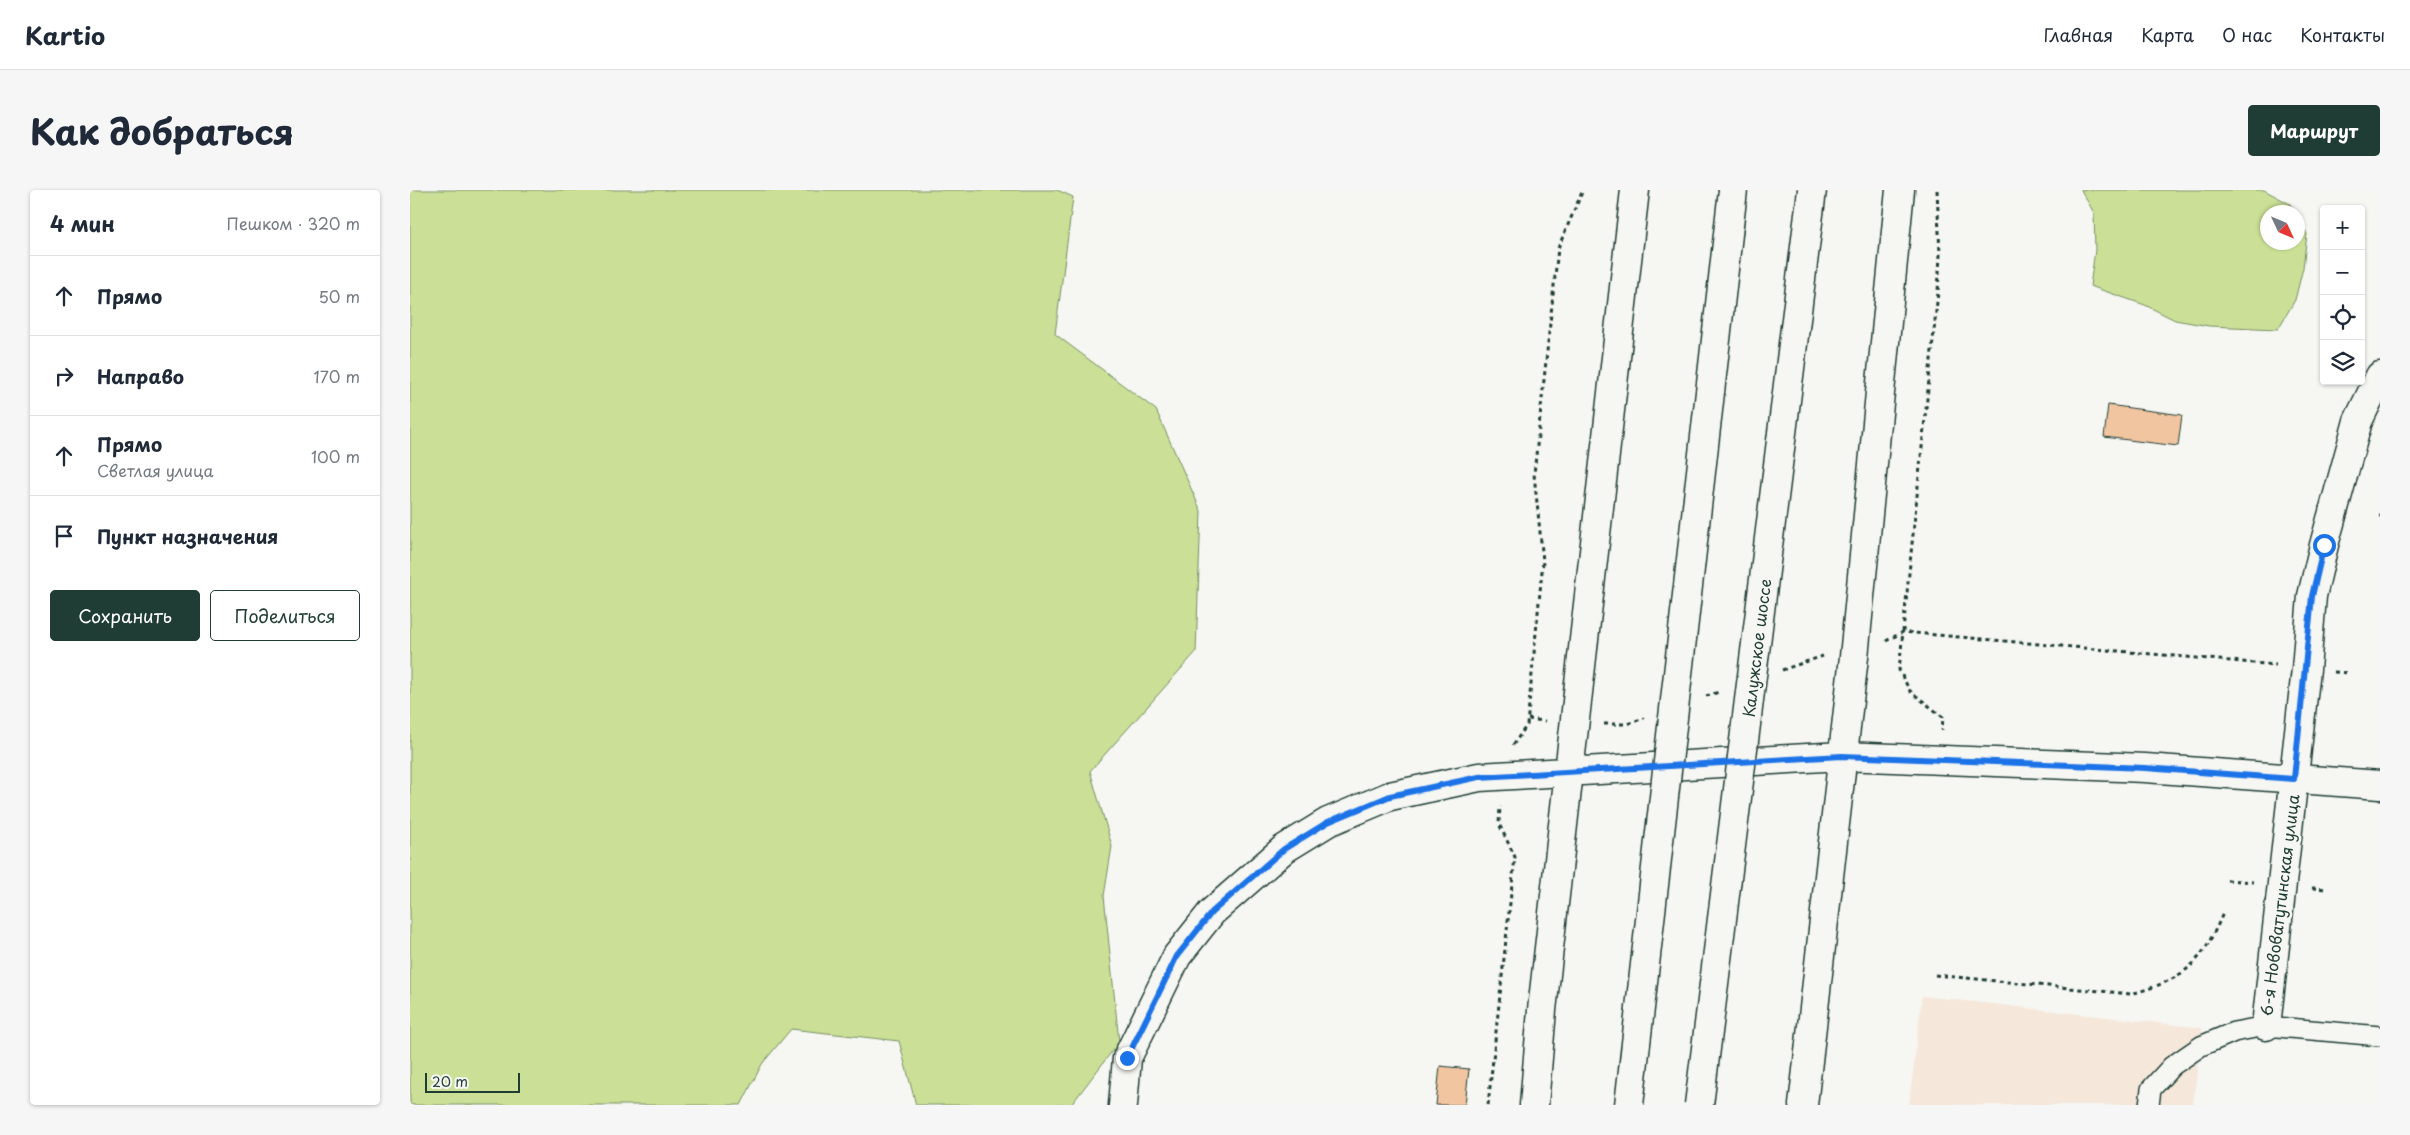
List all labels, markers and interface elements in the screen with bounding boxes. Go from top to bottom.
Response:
text: Kartio [25,17,105,53]
text: Главная [2044,21,2113,48]
text: Карта [2141,21,2194,48]
text: О нас [2222,21,2272,48]
text: Контакты [2300,21,2385,48]
text: Как добраться [30,104,294,157]
button: Маршрут [2248,105,2380,156]
north arrow [2260,205,2305,250]
map controls [2320,205,2365,385]
button: + [2320,205,2365,250]
text: 4 мин [50,207,115,239]
text: Пешком · 320 m [227,211,360,235]
button: − [2320,250,2365,295]
icon: ahead [50,282,78,310]
text: Прямо [97,282,162,310]
text: 50 m [319,284,360,308]
button: locate [2320,295,2365,340]
button: layers [2320,340,2365,385]
icon: right [50,362,78,390]
text: Направо [97,362,184,390]
text: 170 m [314,364,360,388]
text: Прямо [97,430,162,458]
icon: ahead [50,442,78,470]
text: 100 m [311,444,360,468]
text: Светлая улица [97,458,214,482]
icon: arrive [50,522,78,550]
text: Пункт назначения [97,522,278,550]
route start [2313,534,2336,557]
street label: Калужское шоссе [1736,577,1776,719]
button: Сохранить [50,590,200,641]
button: Поделиться [210,590,360,641]
street label: 6-я Нововатутинская улица [2253,793,2305,1017]
route end [1116,1047,1139,1070]
scale bar [425,1070,520,1093]
text: 20 m [432,1071,468,1092]

